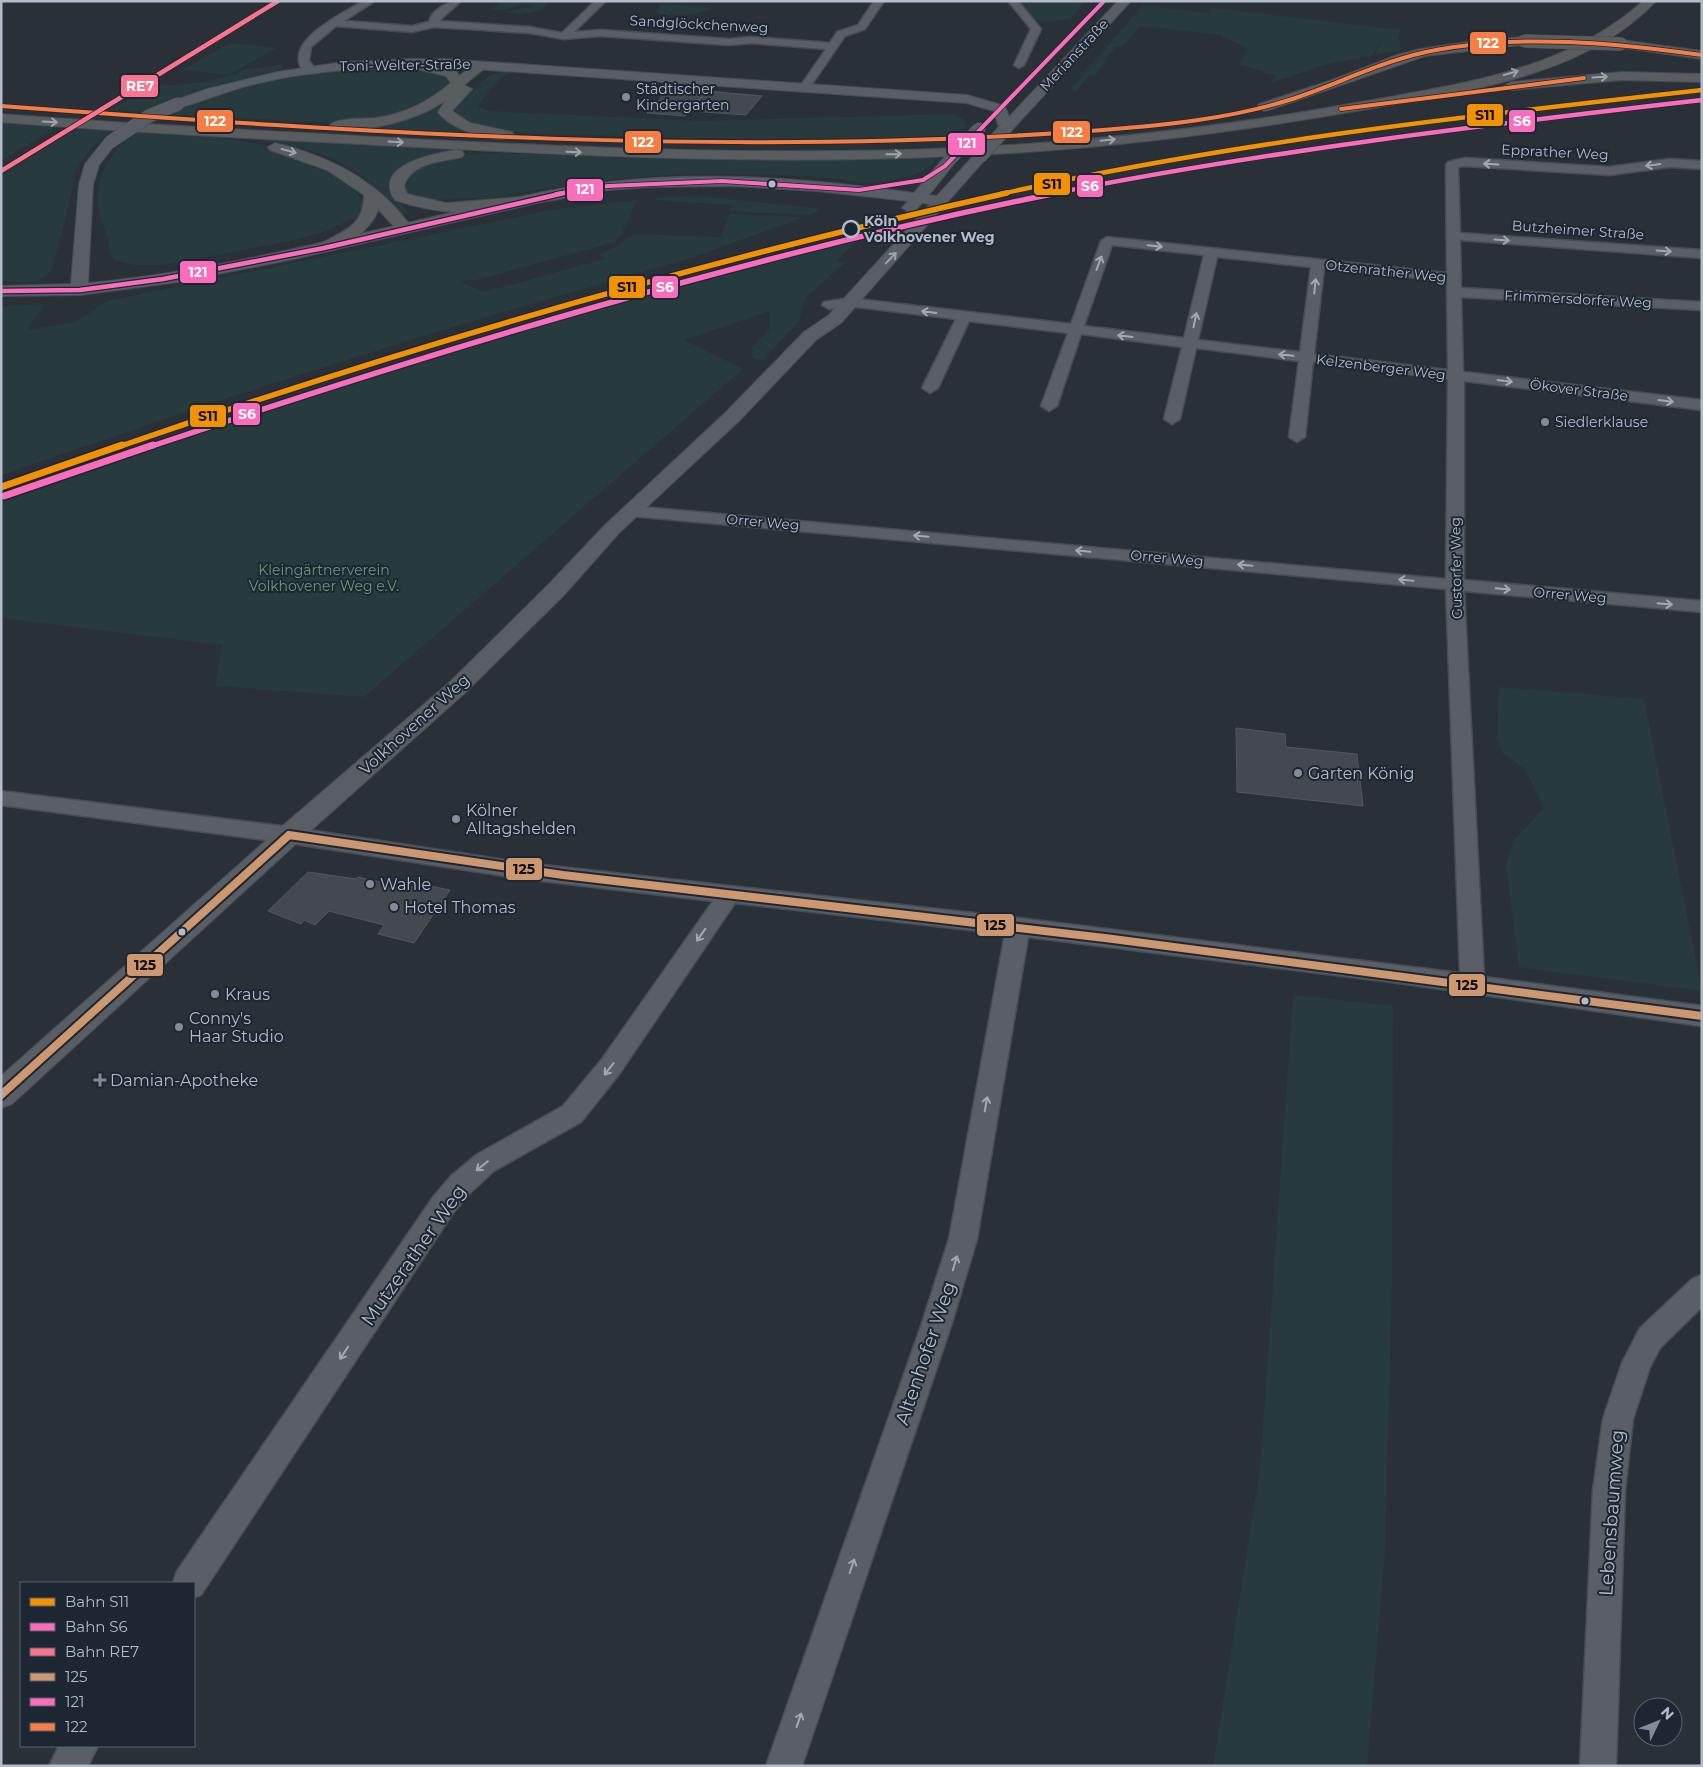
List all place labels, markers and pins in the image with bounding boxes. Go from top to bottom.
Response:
place label: Städtischer Kindergarten [636,80,730,114]
marker: Städtischer Kindergarten [620,91,632,103]
unlabelled marker [767,179,777,189]
place label: Köln Volkhovener Weg [863,212,995,246]
marker: Köln Volkhovener Weg [842,220,860,238]
place label: Siedlerklause [1555,413,1648,431]
marker: Siedlerklause [1539,416,1551,428]
place label: Garten König [1308,764,1414,783]
marker: Garten König [1292,767,1304,779]
place label: Kölner Alltagshelden [466,801,576,838]
marker: Kölner Alltagshelden [450,813,462,825]
place label: Wahle [380,875,431,894]
marker: Wahle [364,878,376,890]
place label: Hotel Thomas [404,898,516,917]
marker: Hotel Thomas [388,901,400,913]
unlabelled marker [177,927,187,937]
place label: Kraus [225,985,270,1004]
marker: Kraus [209,988,221,1000]
unlabelled marker [1580,996,1590,1006]
place label: Conny's Haar Studio [189,1009,284,1046]
marker: Conny's Haar Studio [173,1021,185,1033]
place label: Damian-Apotheke [110,1071,258,1090]
marker: Damian-Apotheke [94,1074,106,1086]

